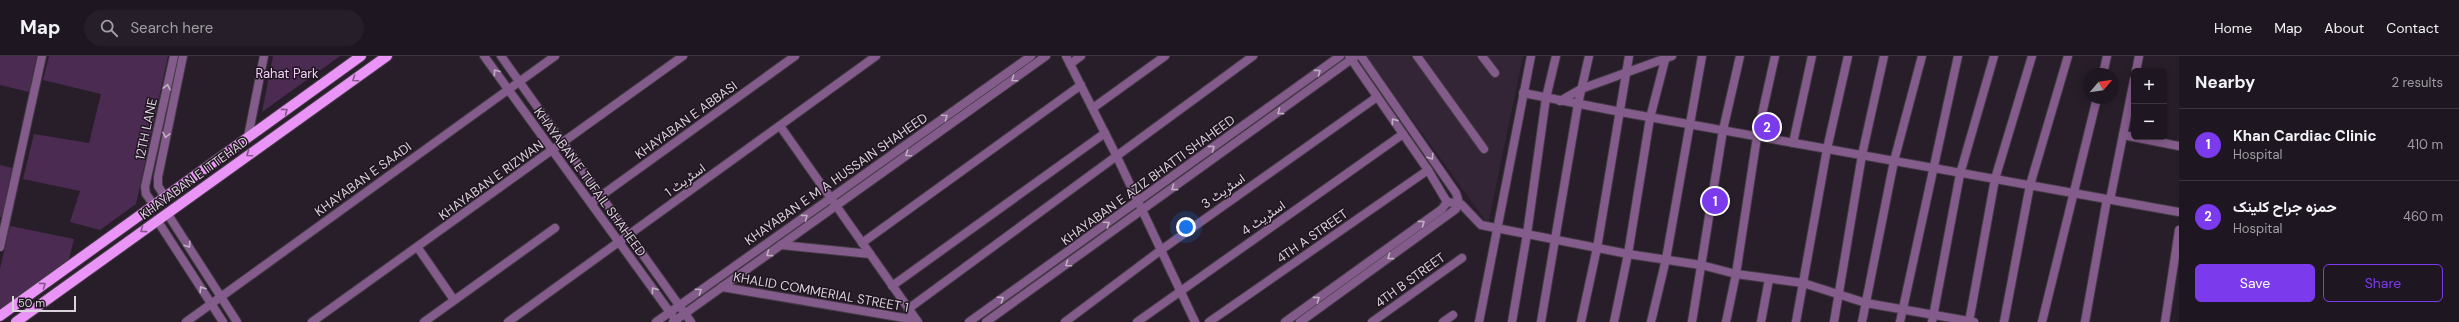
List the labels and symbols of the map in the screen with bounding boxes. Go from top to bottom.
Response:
park label: Rahat Park [255,65,319,82]
north arrow [2083,68,2119,104]
one-way arrow [1314,69,1321,77]
one-way arrow [494,70,501,77]
one-way arrow [352,74,359,82]
one-way arrow [1012,74,1019,81]
street label: KHAYABAN E ABBASI [632,77,740,163]
one-way arrow [163,84,171,90]
street label: 12TH LANE [131,97,161,161]
street label: KHAYABAN E TUFAIL SHAHEED [530,104,650,260]
one-way arrow [1277,107,1284,114]
one-way arrow [281,108,288,116]
street label: KHAYABAN E M A HUSSAIN SHAHEED [741,109,931,249]
street label: KHAYABAN E AZIZ BHATTI SHAHEED [1058,111,1238,249]
pin: 2 [1754,112,1780,142]
one-way arrow [941,115,948,122]
one-way arrow [1392,119,1399,126]
one-way arrow [163,132,171,138]
street label: KHAYABAN E ITTEHAD [136,133,252,223]
street label: KHAYABAN E RIZWAN [435,136,547,224]
street label: KHAYABAN E SAADI [311,138,415,220]
one-way arrow [1208,146,1215,153]
one-way arrow [246,149,253,157]
one-way arrow [906,149,913,156]
one-way arrow [1426,153,1434,160]
street label: اسٹریٹ 1 [661,160,709,200]
street label: اسٹریٹ 3 [1198,170,1248,212]
one-way arrow [1172,183,1179,190]
pin: 1 [1702,186,1728,216]
street label: اسٹریٹ 4 [1238,197,1288,239]
street label: 4TH A STREET [1273,205,1351,267]
one-way arrow [801,215,808,222]
your location [1176,217,1196,237]
one-way arrow [1103,221,1110,229]
one-way arrow [1418,221,1425,228]
one-way arrow [141,225,148,232]
one-way arrow [183,241,190,248]
one-way arrow [766,249,773,256]
street label: 4TH B STREET [1372,249,1448,311]
one-way arrow [1388,252,1395,259]
one-way arrow [1066,259,1073,266]
street label: KHALID COMMERIAL STREET 1 [732,268,910,316]
one-way arrow [39,282,46,290]
one-way arrow [199,286,207,293]
one-way arrow [652,288,659,295]
one-way arrow [694,289,701,296]
scale bar [12,294,76,313]
one-way arrow [997,296,1004,304]
one-way arrow [1312,297,1319,304]

